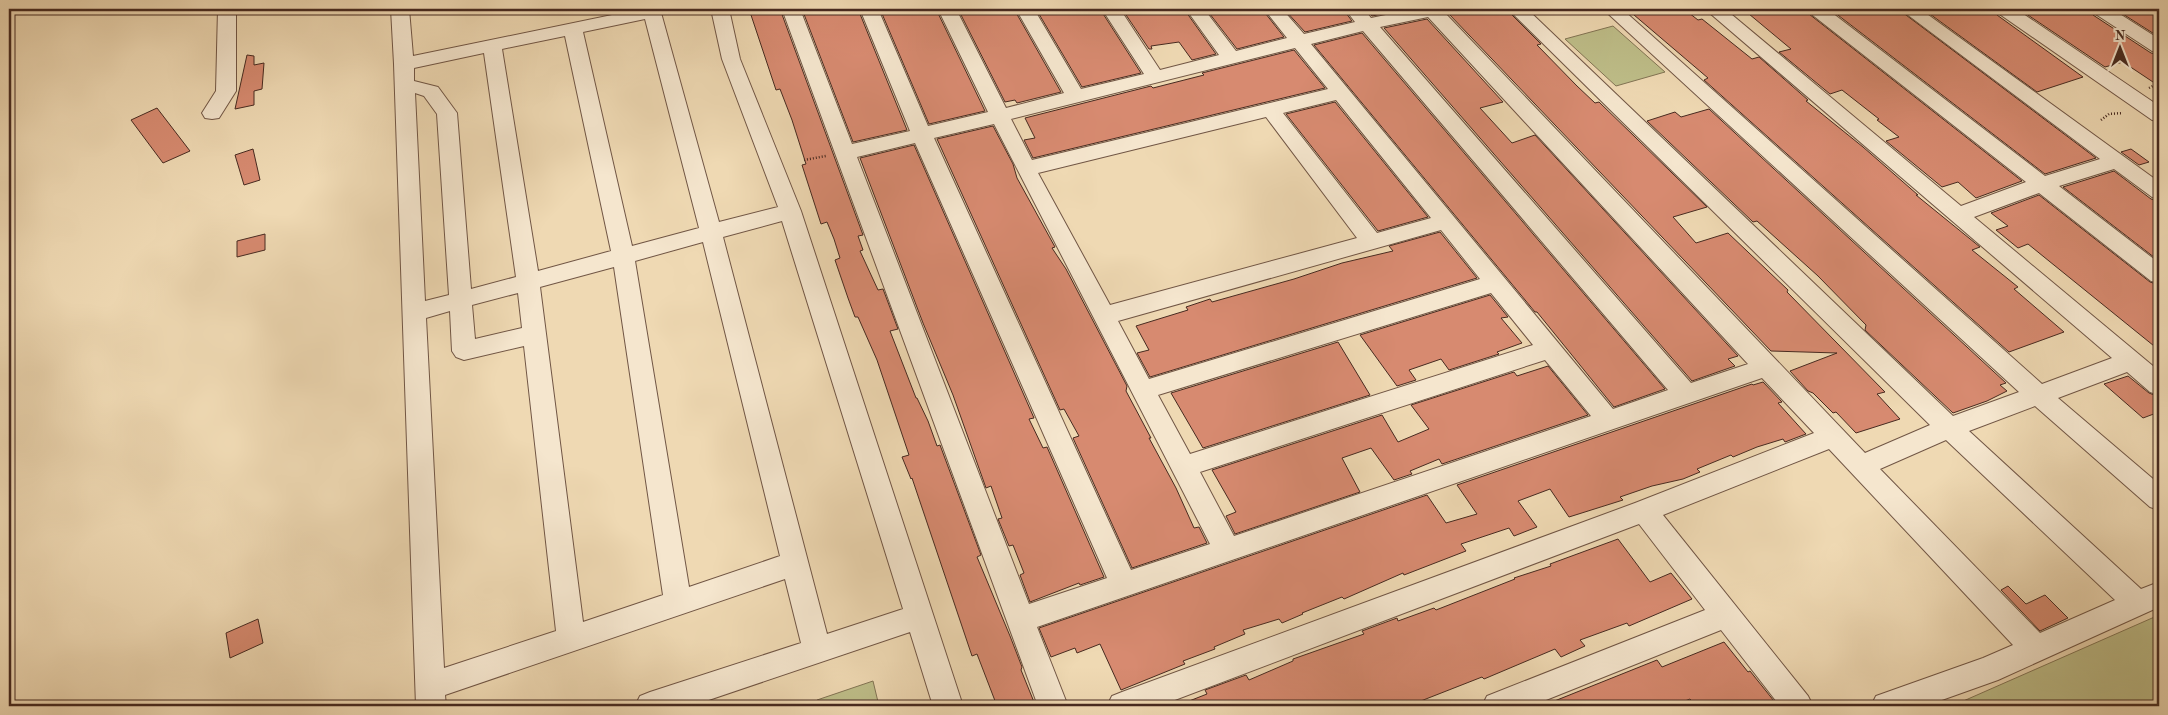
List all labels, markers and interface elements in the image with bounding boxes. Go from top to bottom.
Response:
north arrow [2096,22,2146,72]
text: N [2115,29,2126,43]

